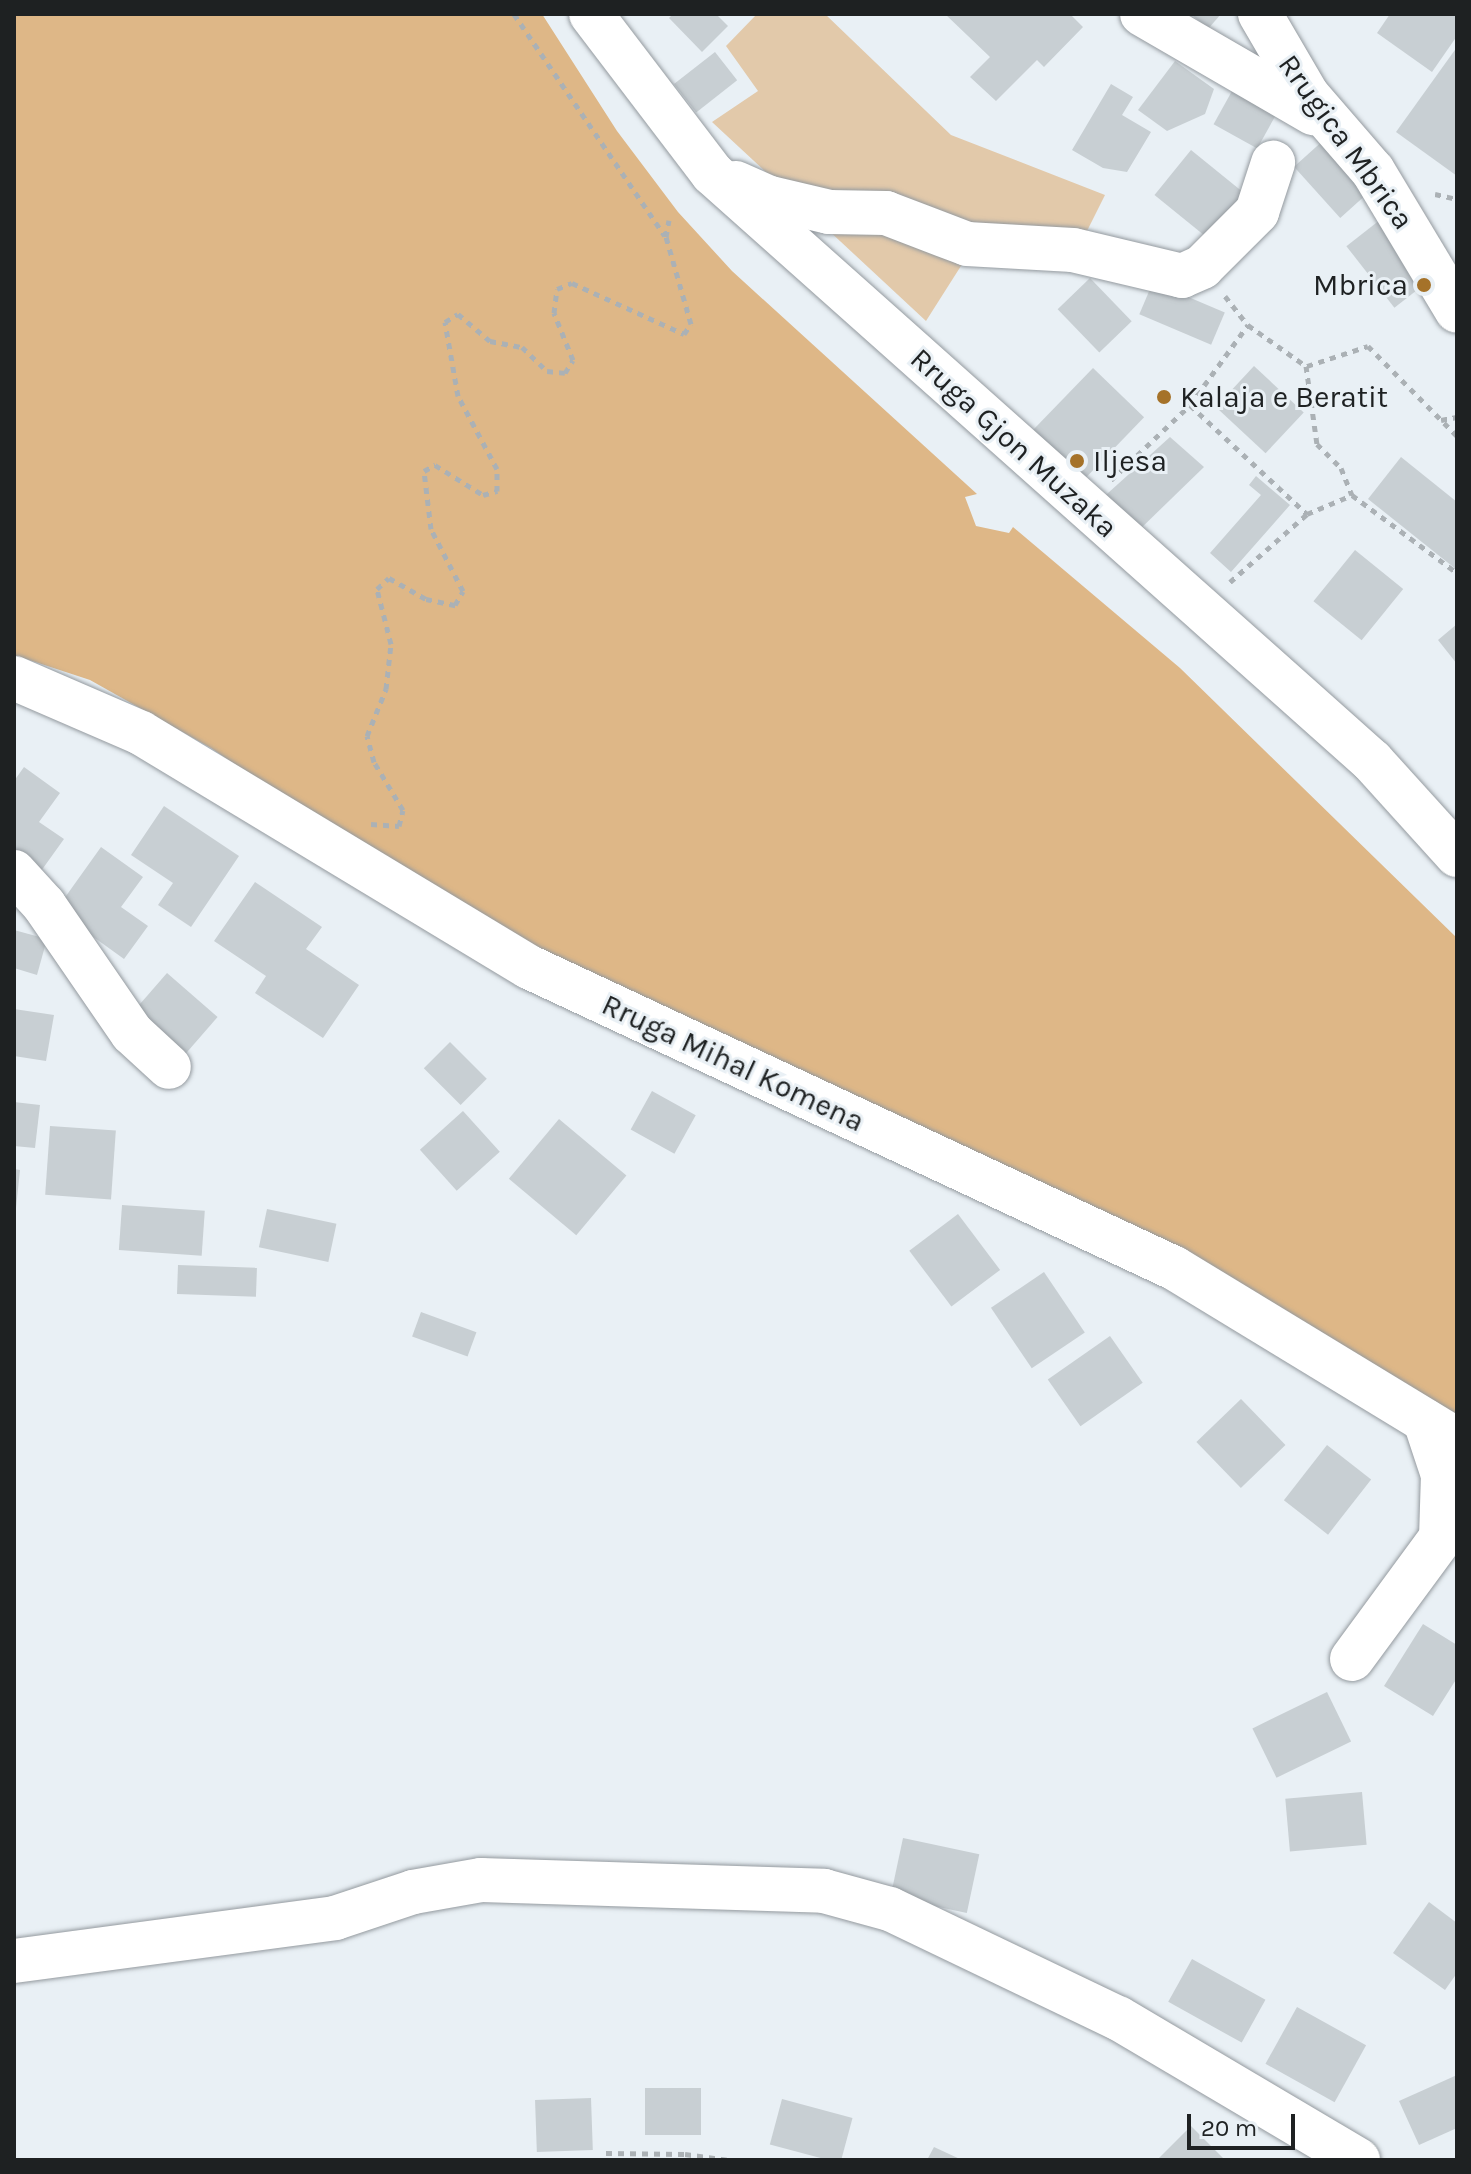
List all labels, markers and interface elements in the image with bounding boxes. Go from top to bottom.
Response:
street label: Rrugica Mbrica [1271,48,1421,236]
place label: Mbrica [1313,267,1408,303]
marker: Mbrica [1415,276,1433,294]
street label: Rruga Gjon Muzaka [903,341,1125,545]
place label: Kalaja e Beratit [1180,379,1388,415]
marker: Kalaja e Beratit [1155,388,1173,406]
place label: Iljesa [1093,443,1167,479]
marker: Iljesa [1068,452,1086,470]
street label: Rruga Mihal Komena [596,986,870,1140]
scale bar [1191,2098,1299,2148]
text: 20 m [1201,2114,1257,2142]

